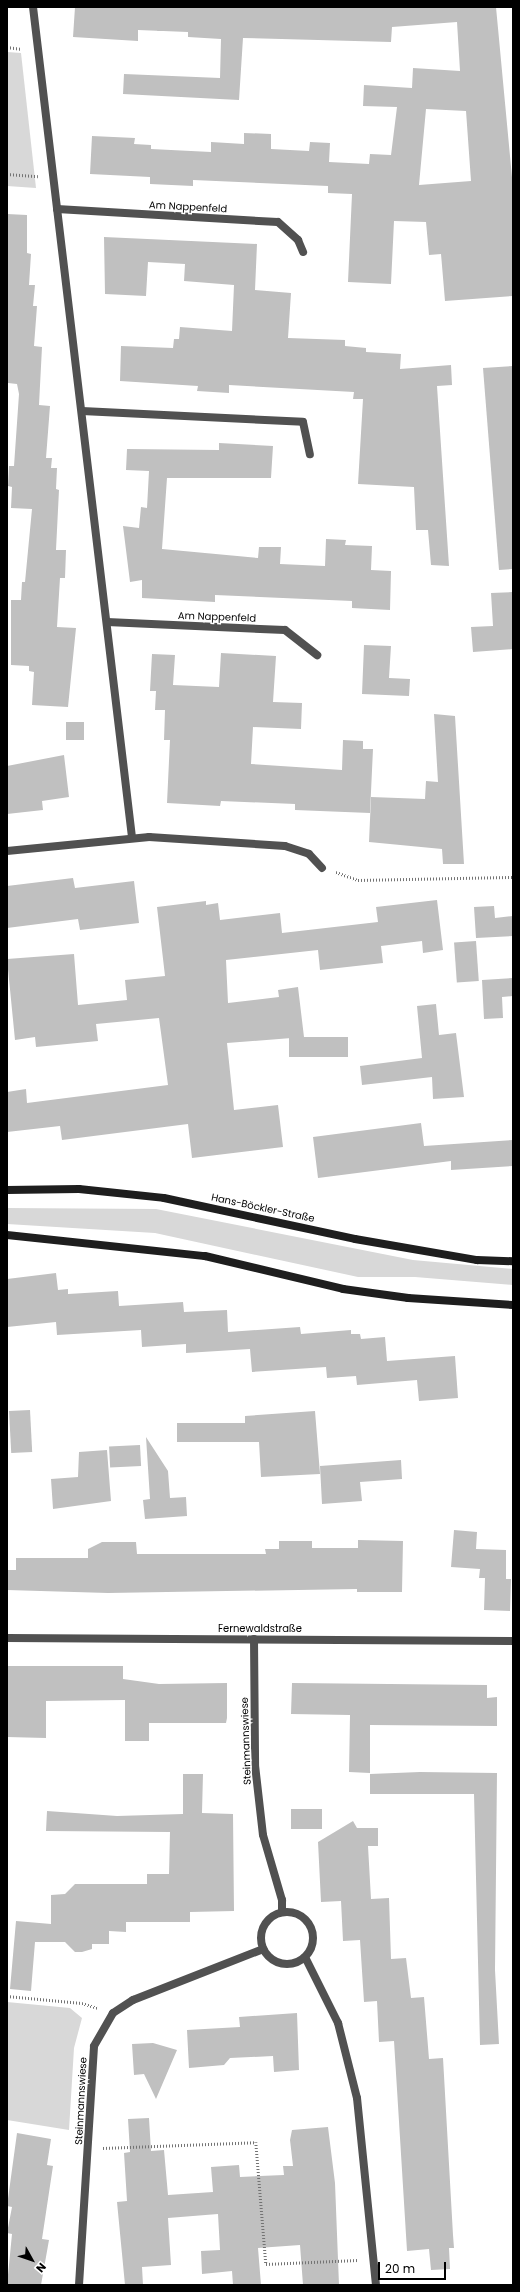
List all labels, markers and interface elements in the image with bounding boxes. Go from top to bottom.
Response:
street label: Am Nappenfeld [149,199,227,215]
street label: Am Nappenfeld [178,610,256,624]
street label: Hans-Böckler-Straße [210,1191,316,1225]
street label: Fernewaldstraße [218,1623,302,1635]
street label: Steinmannswiese [238,1697,254,1785]
street label: Steinmannswiese [73,2057,89,2145]
north arrow [12,2240,52,2280]
scale bar [380,2254,448,2280]
text: N [32,2259,50,2276]
text: 20 m [385,2260,415,2277]

